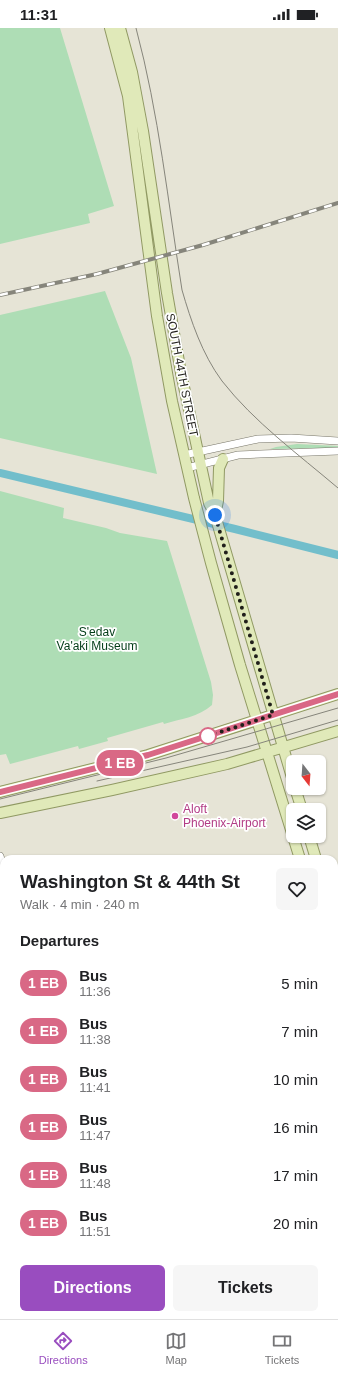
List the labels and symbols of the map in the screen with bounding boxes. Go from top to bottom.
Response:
street label: SOUTH 44TH STREET [163,312,201,439]
your location [205,505,225,525]
park label: S'edav Va'aki Museum [57,625,137,653]
unlabelled marker [199,727,217,745]
line badge: 1 EB [92,750,148,776]
north arrow [286,755,326,795]
place label: Aloft Phoenix-Airport [183,802,266,830]
marker: Aloft Phoenix-Airport [170,811,180,821]

